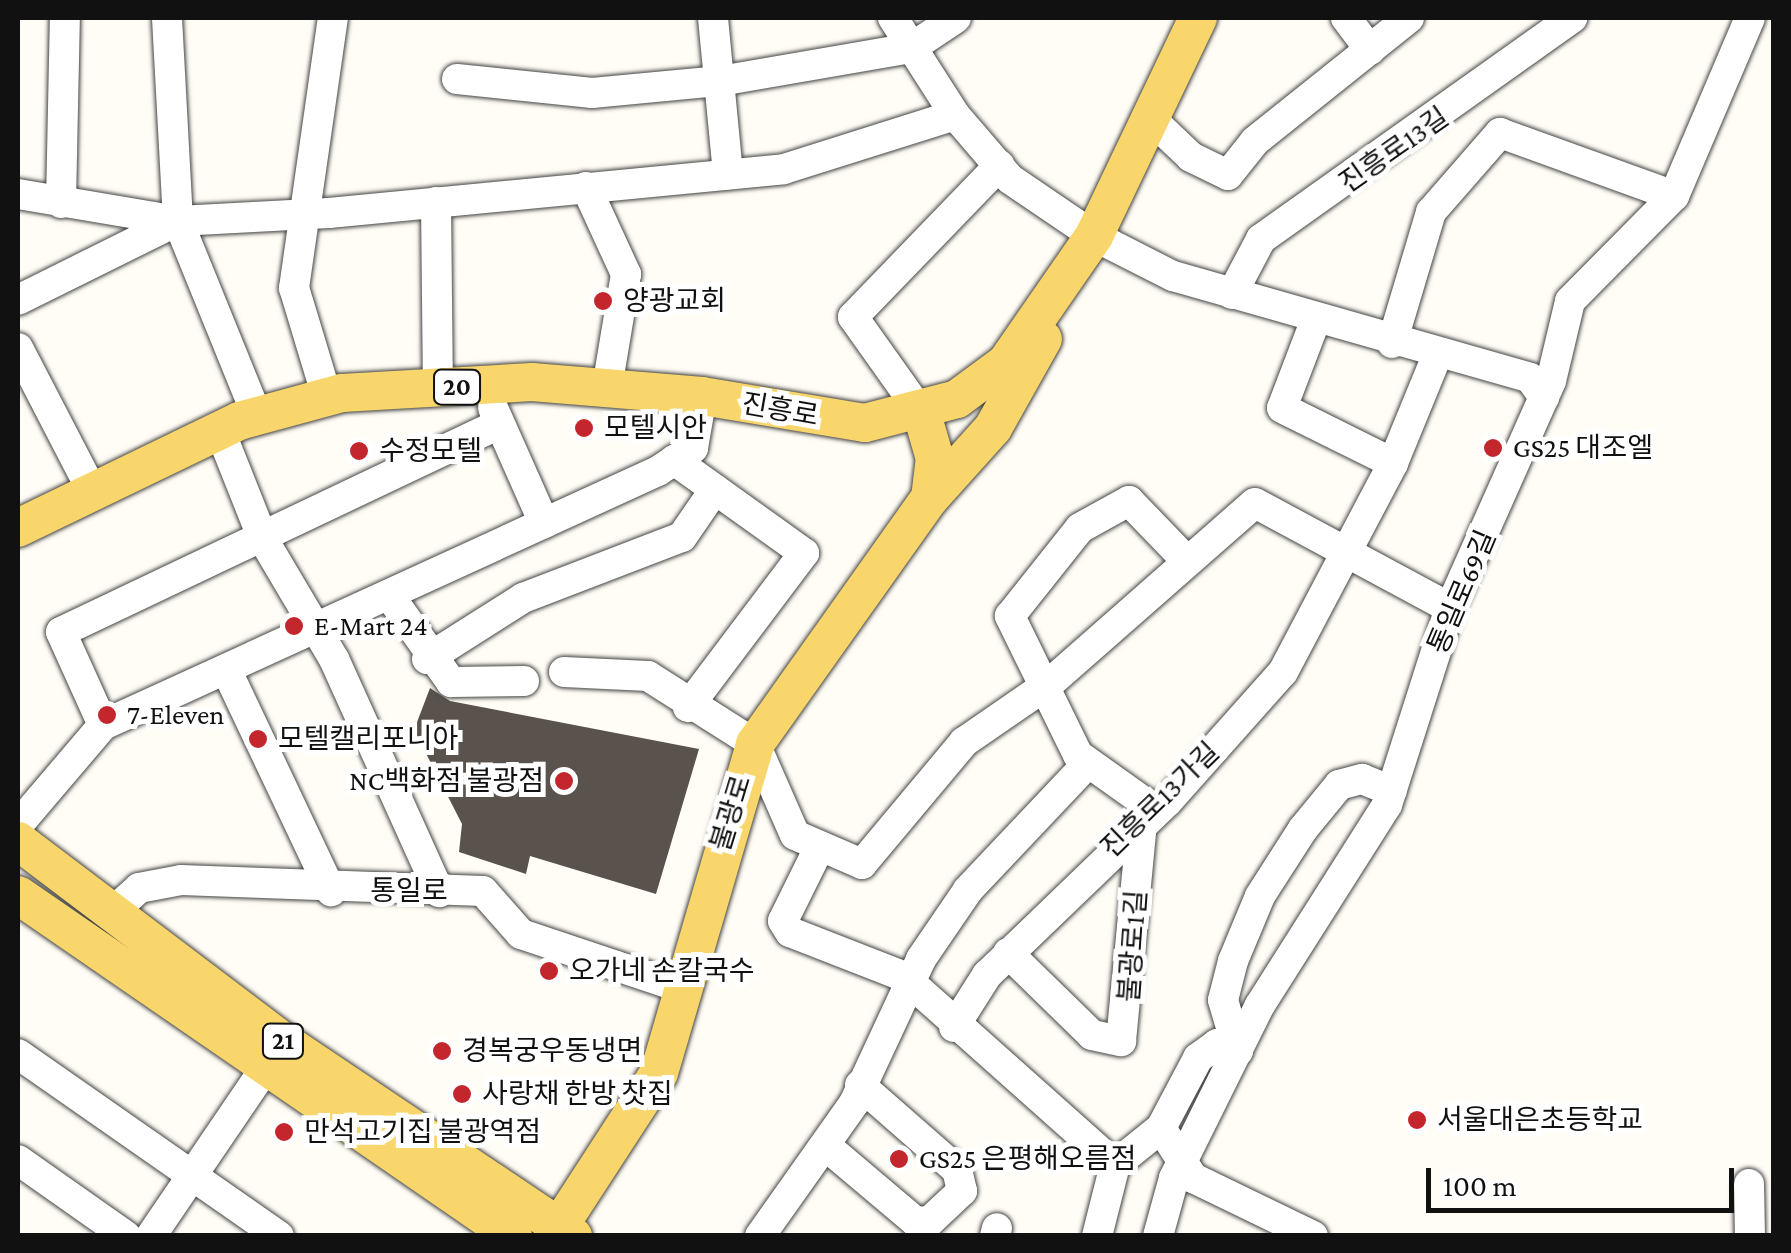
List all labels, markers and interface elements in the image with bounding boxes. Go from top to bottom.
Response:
street label: 진흥로13길 [1333,100,1455,200]
place label: 양광교회 [623,284,726,318]
marker: 양광교회 [592,290,614,312]
road number: 20 [432,367,482,407]
street label: 진흥로 [739,387,821,433]
place label: 모텔시안 [604,411,707,445]
marker: 모텔시안 [573,417,595,439]
place label: GS25 대조엘 [1513,431,1653,465]
place label: 수정모텔 [379,434,482,468]
marker: GS25 대조엘 [1482,437,1504,459]
marker: 수정모텔 [348,440,370,462]
street label: 통일로69길 [1421,525,1503,659]
place label: E-Mart 24 [314,609,428,643]
marker: E-Mart 24 [283,615,305,637]
place label: 7-Eleven [127,698,224,732]
marker: 7-Eleven [96,704,118,726]
place label: 모텔캘리포니아 [278,722,458,756]
marker: 모텔캘리포니아 [247,728,269,750]
street label: 진흥로13가길 [1094,735,1226,865]
place label: NC백화점 불광점 [349,764,544,798]
marker: NC백화점 불광점 [553,770,575,792]
street label: 불광로 [704,771,758,855]
street label: 통일로 [370,874,448,908]
street label: 불광로1길 [1112,889,1154,1003]
place label: 오가네 손칼국수 [569,954,755,988]
marker: 오가네 손칼국수 [538,960,560,982]
road number: 21 [260,1021,306,1061]
place label: 경복궁우동냉면 [462,1034,642,1068]
marker: 경복궁우동냉면 [431,1040,453,1062]
place label: 사랑채 한방 찻집 [482,1077,673,1111]
marker: 사랑채 한방 찻집 [451,1083,473,1105]
place label: 서울대은초등학교 [1437,1103,1643,1137]
marker: 서울대은초등학교 [1406,1109,1428,1131]
place label: 만석고기집 불광역점 [304,1115,541,1149]
marker: 만석고기집 불광역점 [273,1121,295,1143]
place label: GS25 은평해오름점 [919,1142,1136,1176]
marker: GS25 은평해오름점 [888,1148,910,1170]
scale bar [1431,1148,1738,1210]
text: 100 m [1443,1169,1517,1202]

